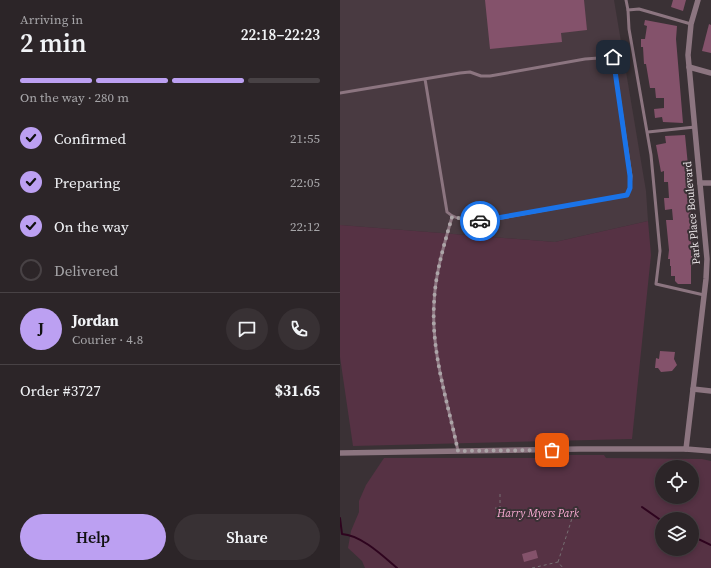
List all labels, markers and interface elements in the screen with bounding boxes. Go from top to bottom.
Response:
text: Arriving in [20,11,83,28]
text: 22:18–22:23 [241,24,320,45]
text: 2 min [20,25,87,61]
pin [596,40,630,74]
icon: home [602,46,624,68]
text: On the way · 280 m [20,89,129,106]
icon: check [20,127,42,149]
text: Confirmed [54,128,126,149]
text: 21:55 [290,130,320,147]
street label: Park Place Boulevard [680,160,704,265]
icon: check [20,171,42,193]
text: Preparing [54,172,120,193]
text: 22:05 [290,174,320,191]
courier [460,201,500,241]
icon: car [469,210,491,232]
icon: check [20,215,42,237]
text: On the way [54,216,129,237]
text: 22:12 [290,218,320,235]
text: Delivered [54,260,118,281]
button: chat [226,308,268,350]
button: phone [278,308,320,350]
text: Jordan [72,310,119,331]
text: J [38,318,44,339]
text: Courier · 4.8 [72,331,143,348]
text: Order #3727 [20,380,101,401]
text: $31.65 [275,380,320,401]
pin [535,433,569,467]
icon: bag [541,439,563,461]
map controls [655,460,699,556]
button: locate [655,460,699,504]
park label: Harry Myers Park [496,506,580,521]
button: layers [655,512,699,556]
button: Help [20,514,166,560]
button: Share [174,514,320,560]

